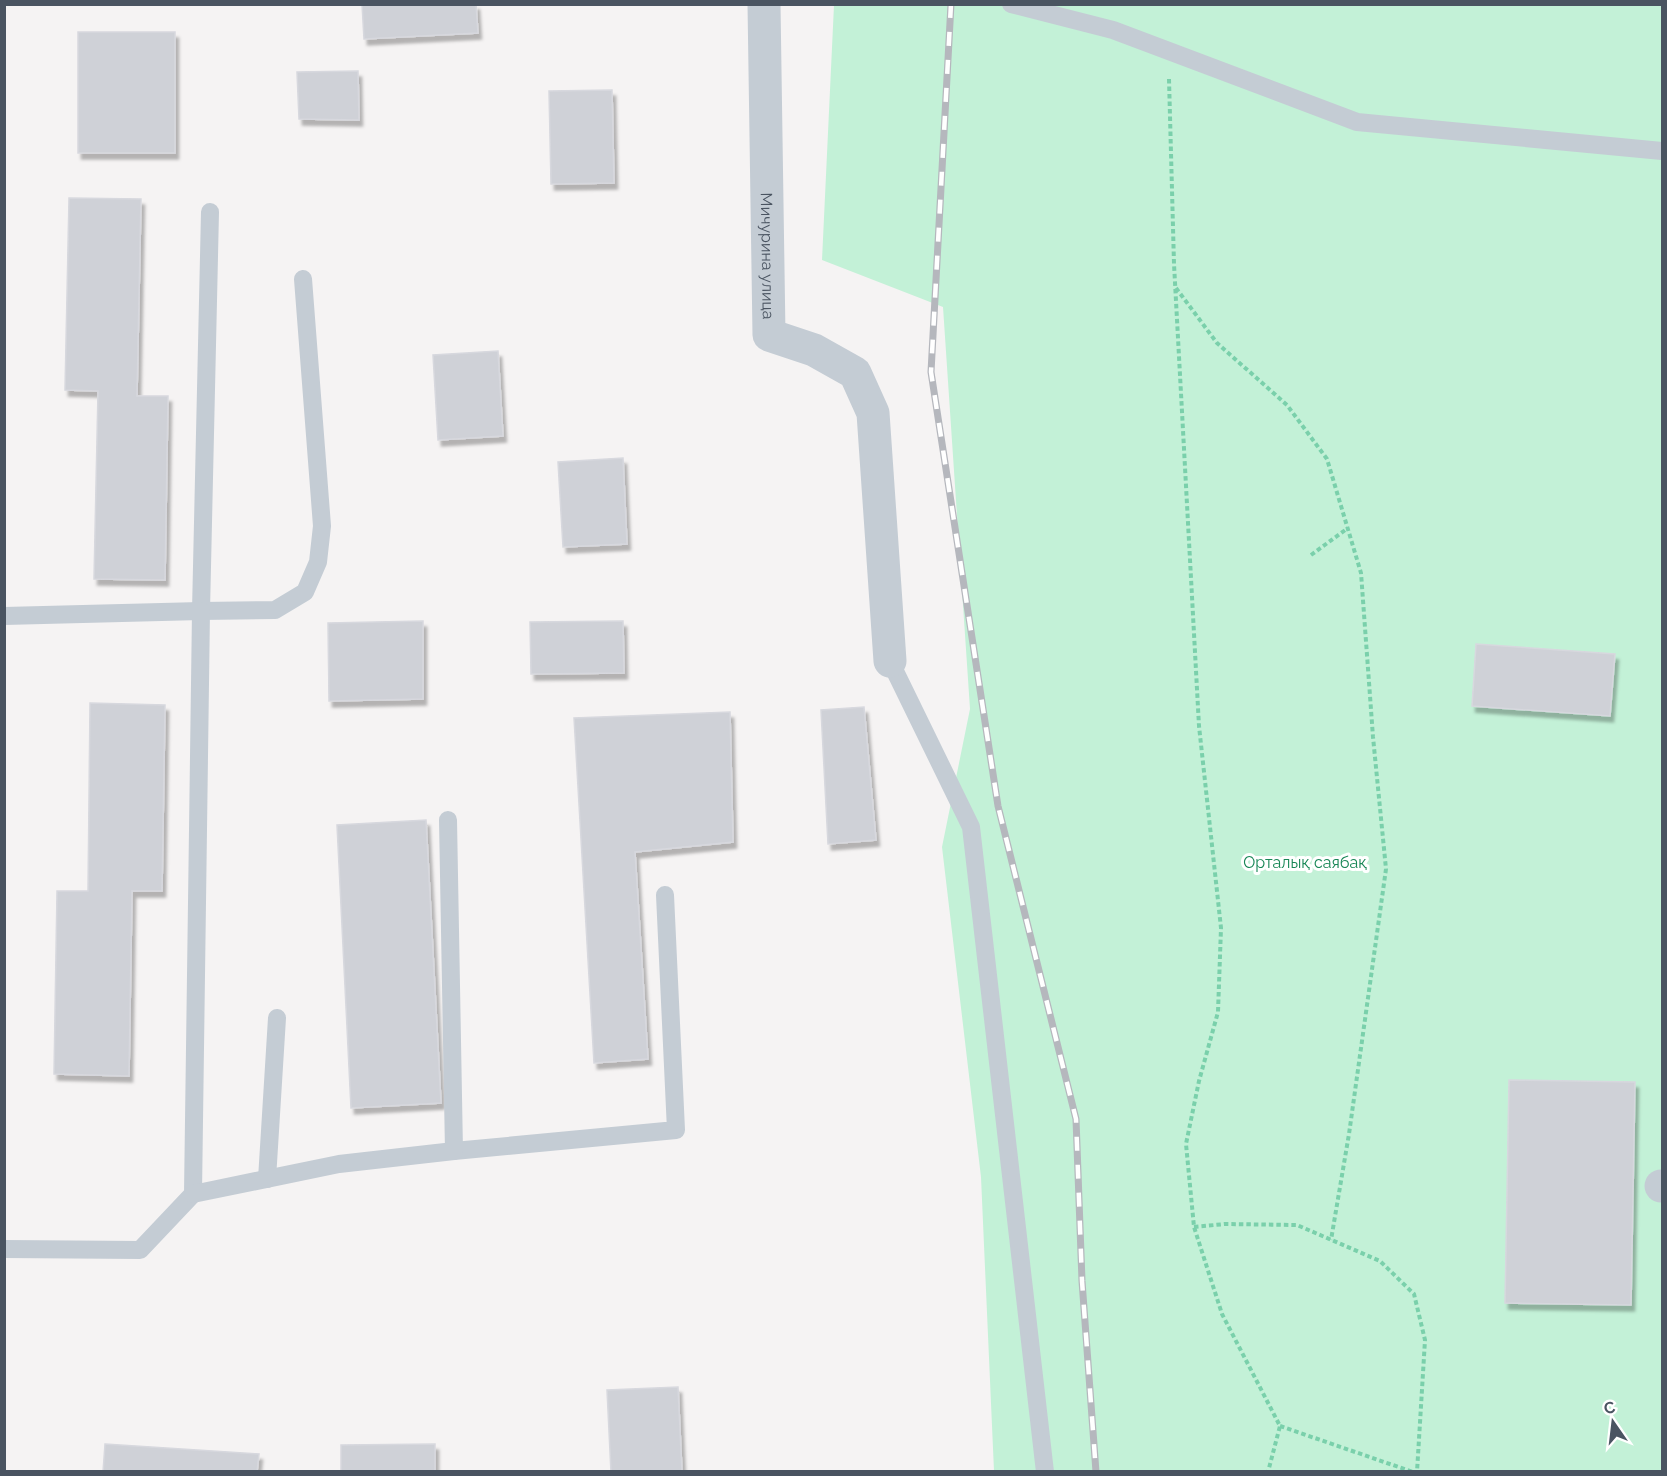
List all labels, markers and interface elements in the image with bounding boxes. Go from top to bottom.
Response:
street label: Мичурина улица [757,192,778,320]
park label: Орталық саябақ [1243,853,1367,872]
north arrow [1583,1392,1643,1452]
text: С [1602,1397,1617,1418]

